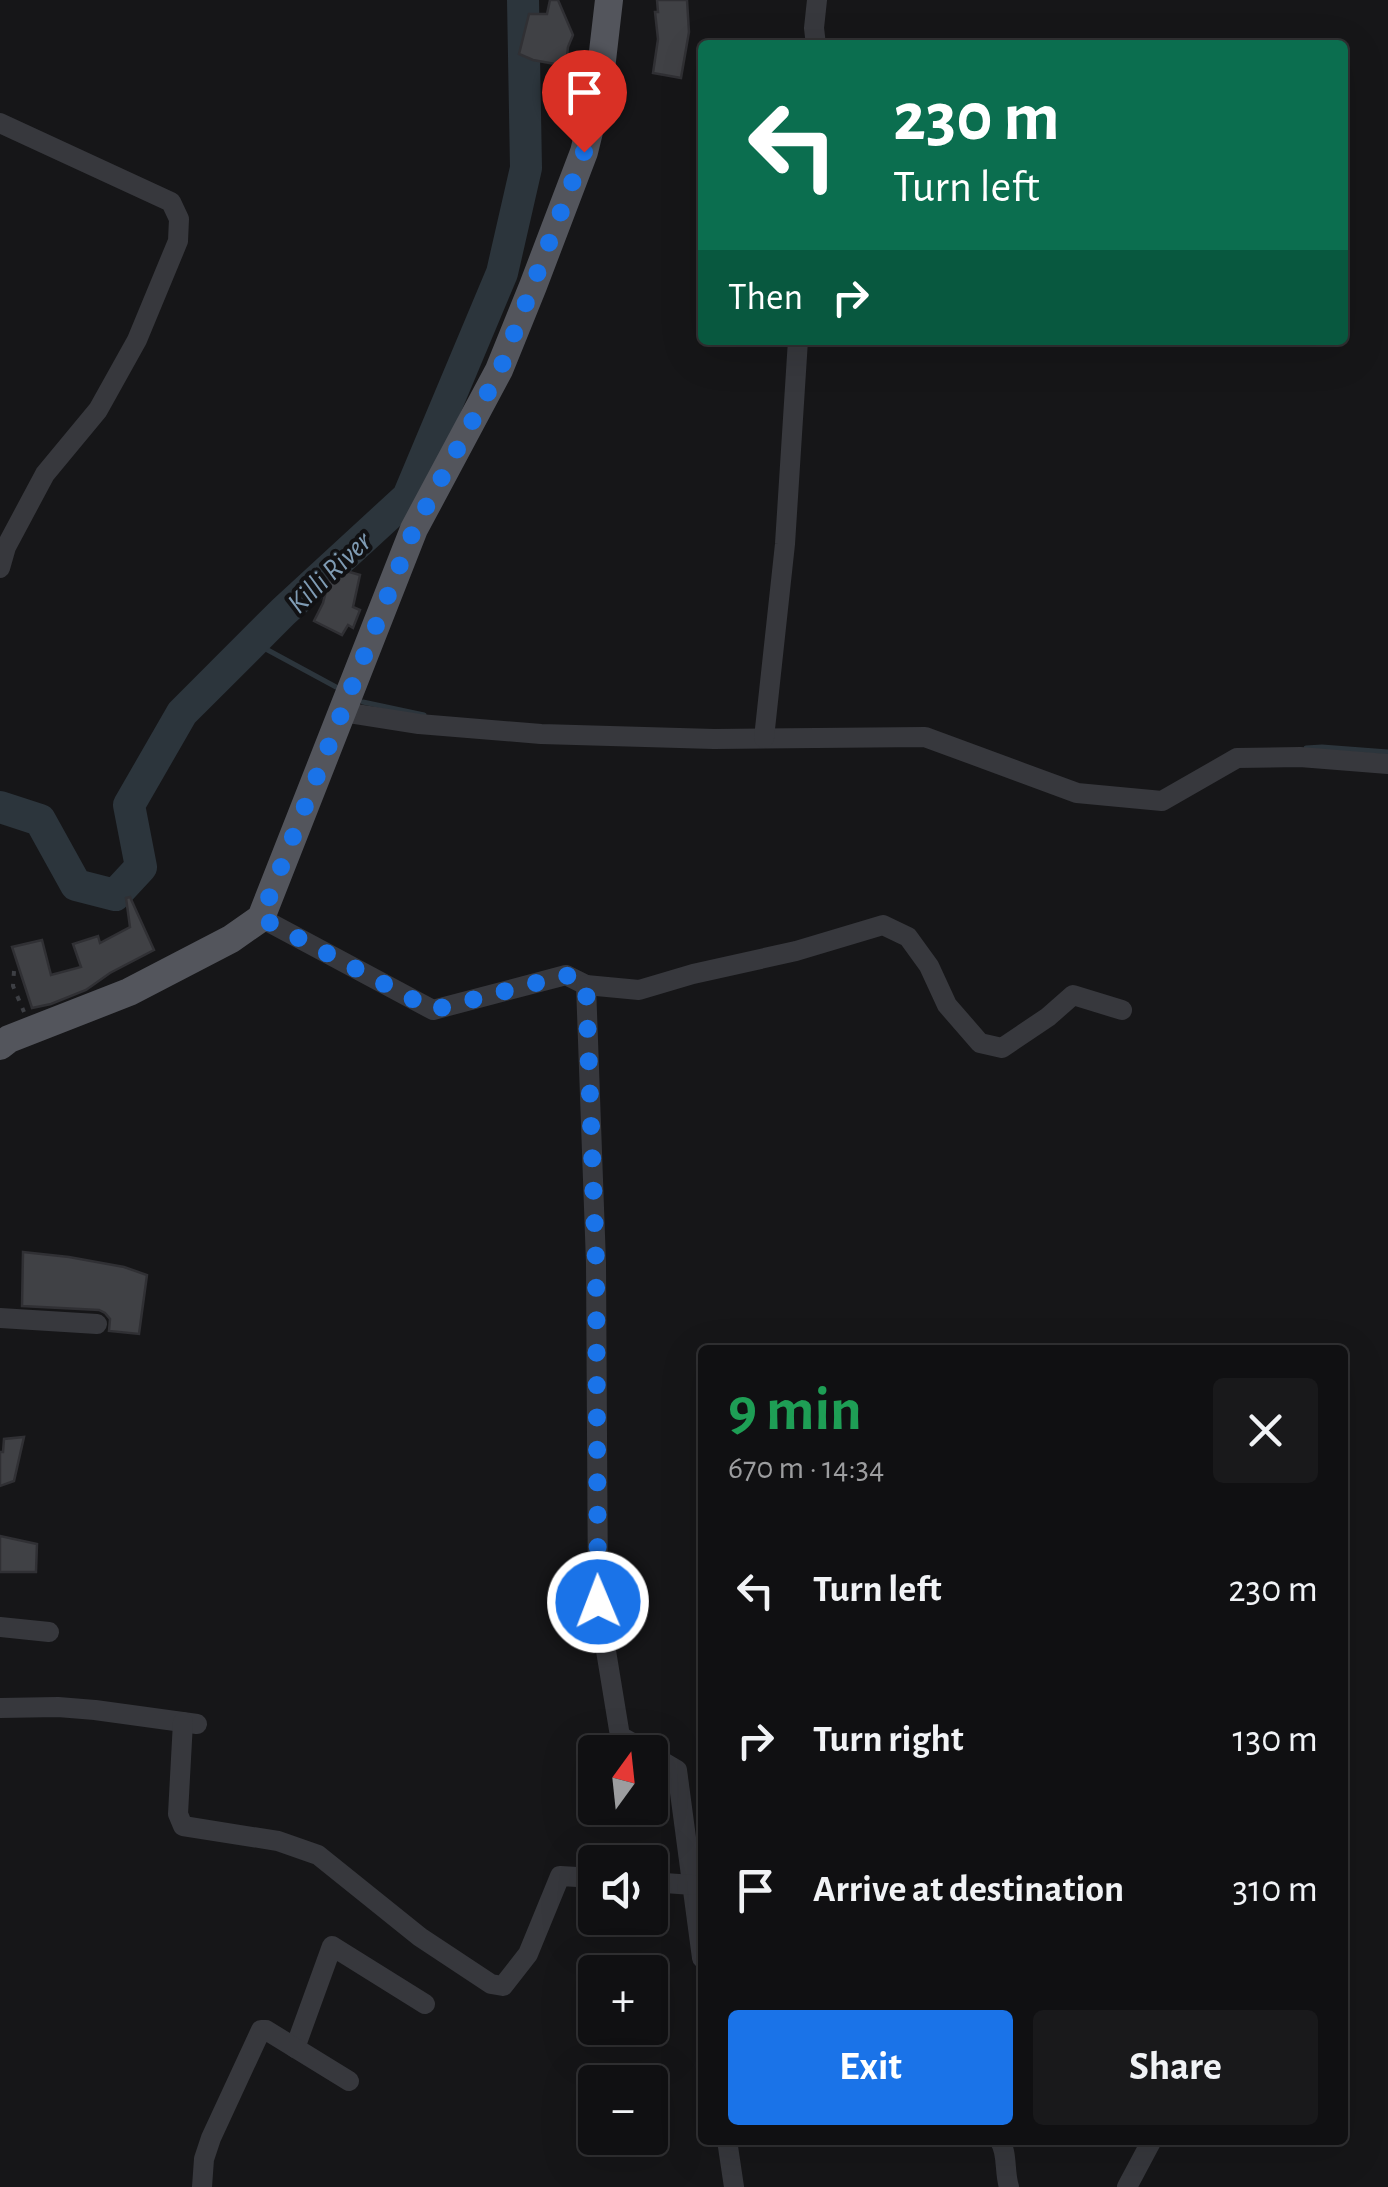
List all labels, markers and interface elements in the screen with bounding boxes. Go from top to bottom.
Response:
pin [542,50,627,153]
icon: arrive [557,65,612,120]
icon: left [728,80,858,210]
text: 230 m [893,83,1060,153]
text: Turn left [893,165,1040,210]
icon: right [823,270,878,325]
text: Then [728,279,803,317]
water label: Killi River [282,525,378,619]
button: close [1213,1378,1318,1483]
text: 9 min [728,1381,862,1441]
text: 670 m · 14:34 [728,1452,884,1484]
position arrow [546,1550,650,1654]
icon: left [728,1563,783,1618]
text: Turn left [813,1571,941,1609]
text: 230 m [1228,1571,1318,1609]
icon: right [728,1713,783,1768]
text: Turn right [813,1721,963,1759]
text: 130 m [1233,1721,1318,1759]
north arrow [578,1735,668,1825]
map controls [578,1735,668,2155]
button: sound [578,1845,668,1935]
icon: arrive [728,1863,783,1918]
text: Arrive at destination [813,1871,1124,1909]
text: 310 m [1233,1871,1318,1909]
button: + [578,1955,668,2045]
button: Exit [728,2010,1013,2125]
button: Share [1033,2010,1318,2125]
button: − [578,2065,668,2155]

